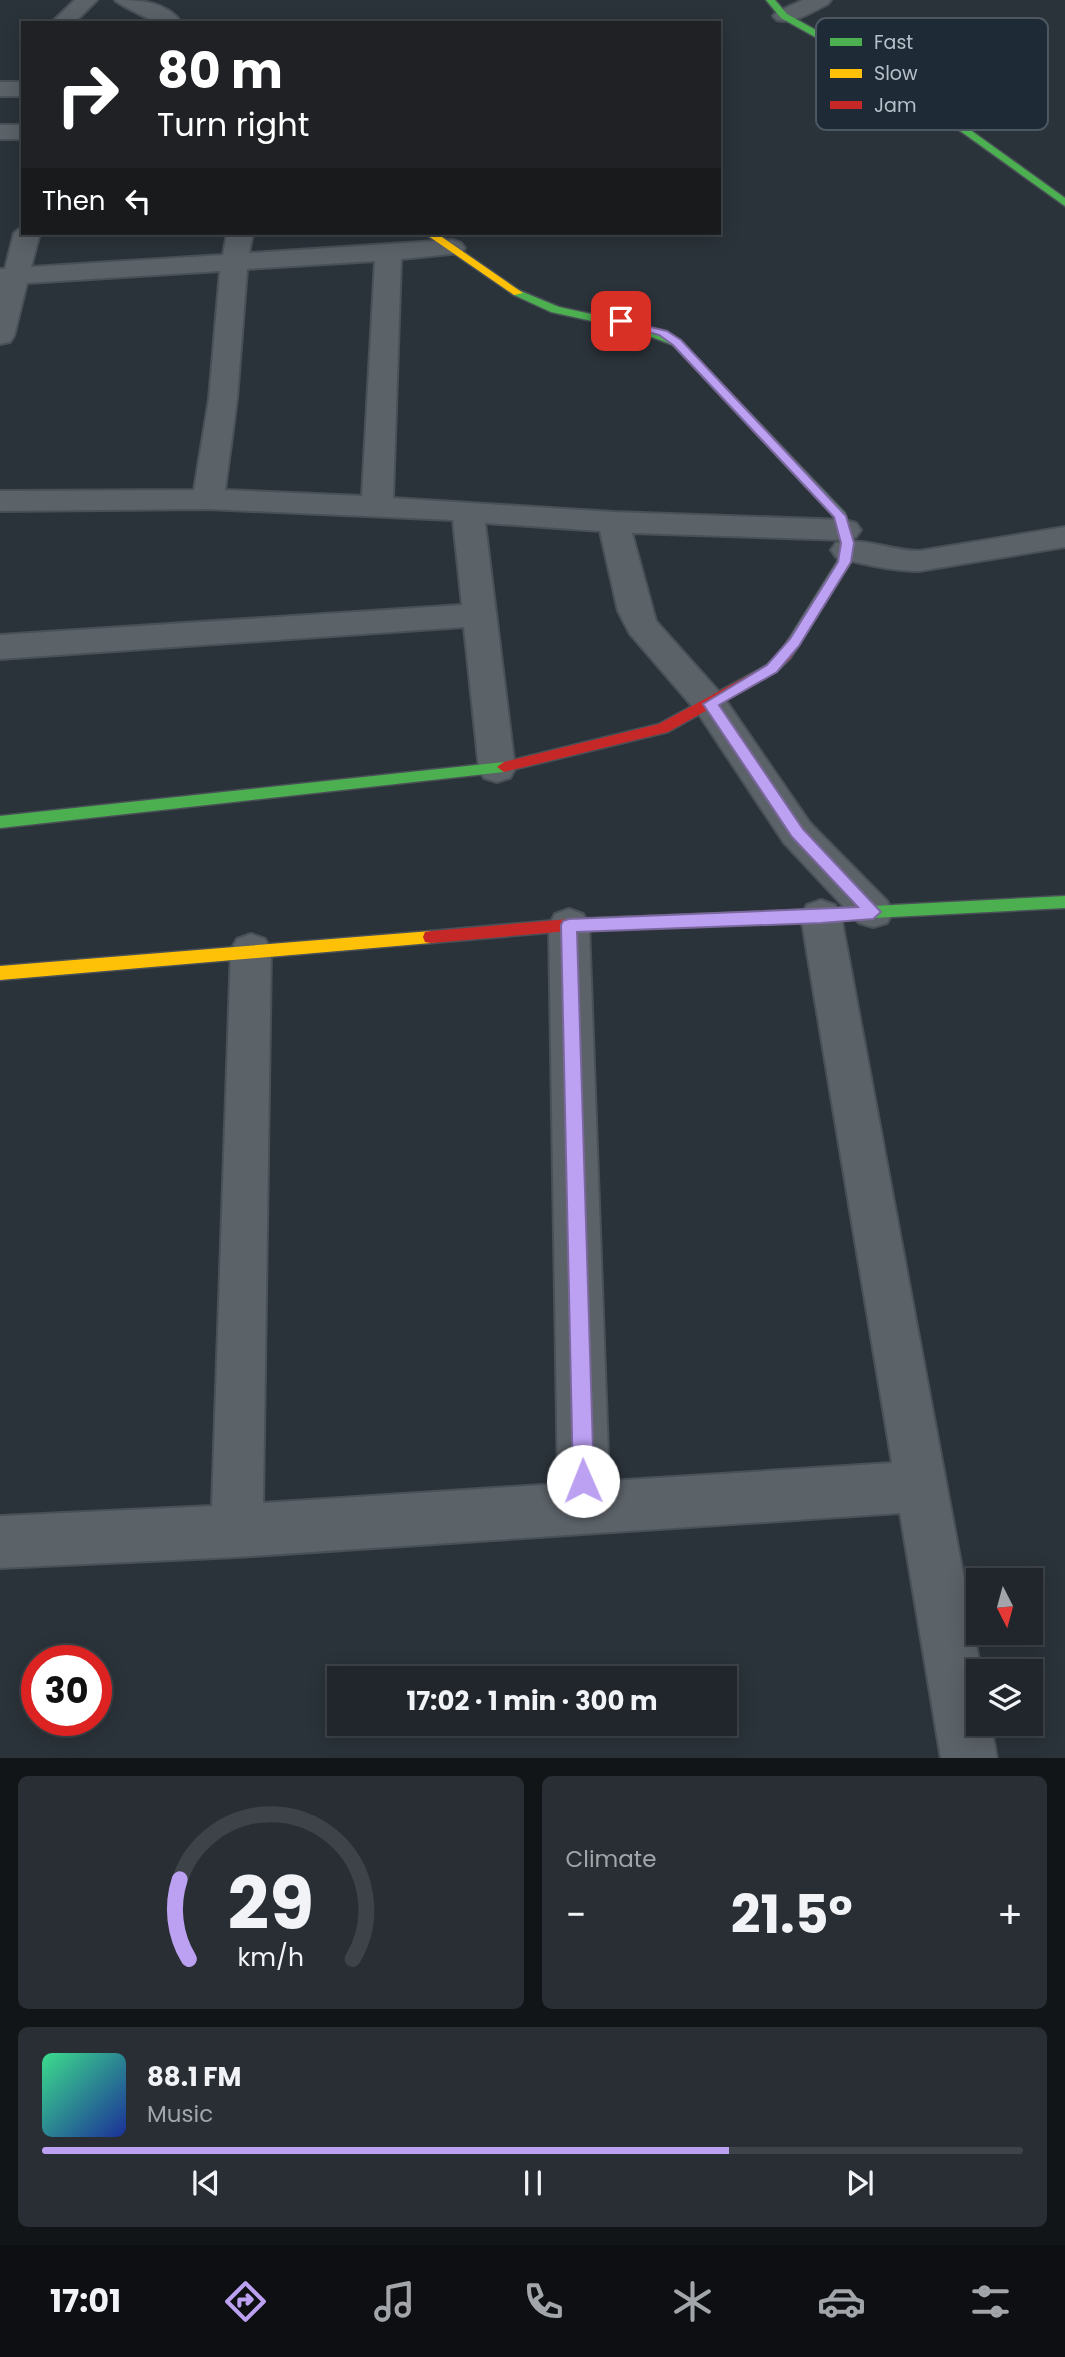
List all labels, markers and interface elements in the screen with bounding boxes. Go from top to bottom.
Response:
legend [816,18,1048,130]
text: Fast [874,29,913,56]
text: 80 m [157,37,283,105]
icon: right [42,49,133,140]
text: Slow [874,60,918,87]
text: Jam [874,92,916,119]
text: Turn right [157,102,309,147]
icon: left [119,182,157,220]
text: Then [42,183,105,219]
pin [591,291,651,351]
icon: arrive [602,302,640,340]
position arrow [546,1444,620,1518]
north arrow [966,1568,1043,1645]
map controls [966,1568,1043,1736]
speed limit sign: 30 [21,1645,112,1736]
button: layers [966,1659,1043,1736]
text: 17:02 · 1 min · 300 m [406,1683,658,1719]
text: Climate [566,1843,656,1875]
text: 29 [228,1853,314,1954]
text: 21.5° [731,1878,853,1951]
text: − [566,1888,586,1941]
text: + [997,1888,1023,1941]
text: km/h [237,1939,304,1974]
text: 88.1 FM [147,2059,241,2095]
text: Music [147,2098,213,2130]
icon: previous [187,2164,225,2202]
icon: pause [514,2164,552,2202]
icon: next [841,2164,879,2202]
icon: directions [221,2277,270,2326]
icon: music [370,2277,419,2326]
icon: phone [519,2277,568,2326]
icon: climate [668,2277,717,2326]
icon: car [817,2277,866,2326]
icon: filters [966,2277,1015,2326]
text: 17:01 [50,2278,121,2323]

